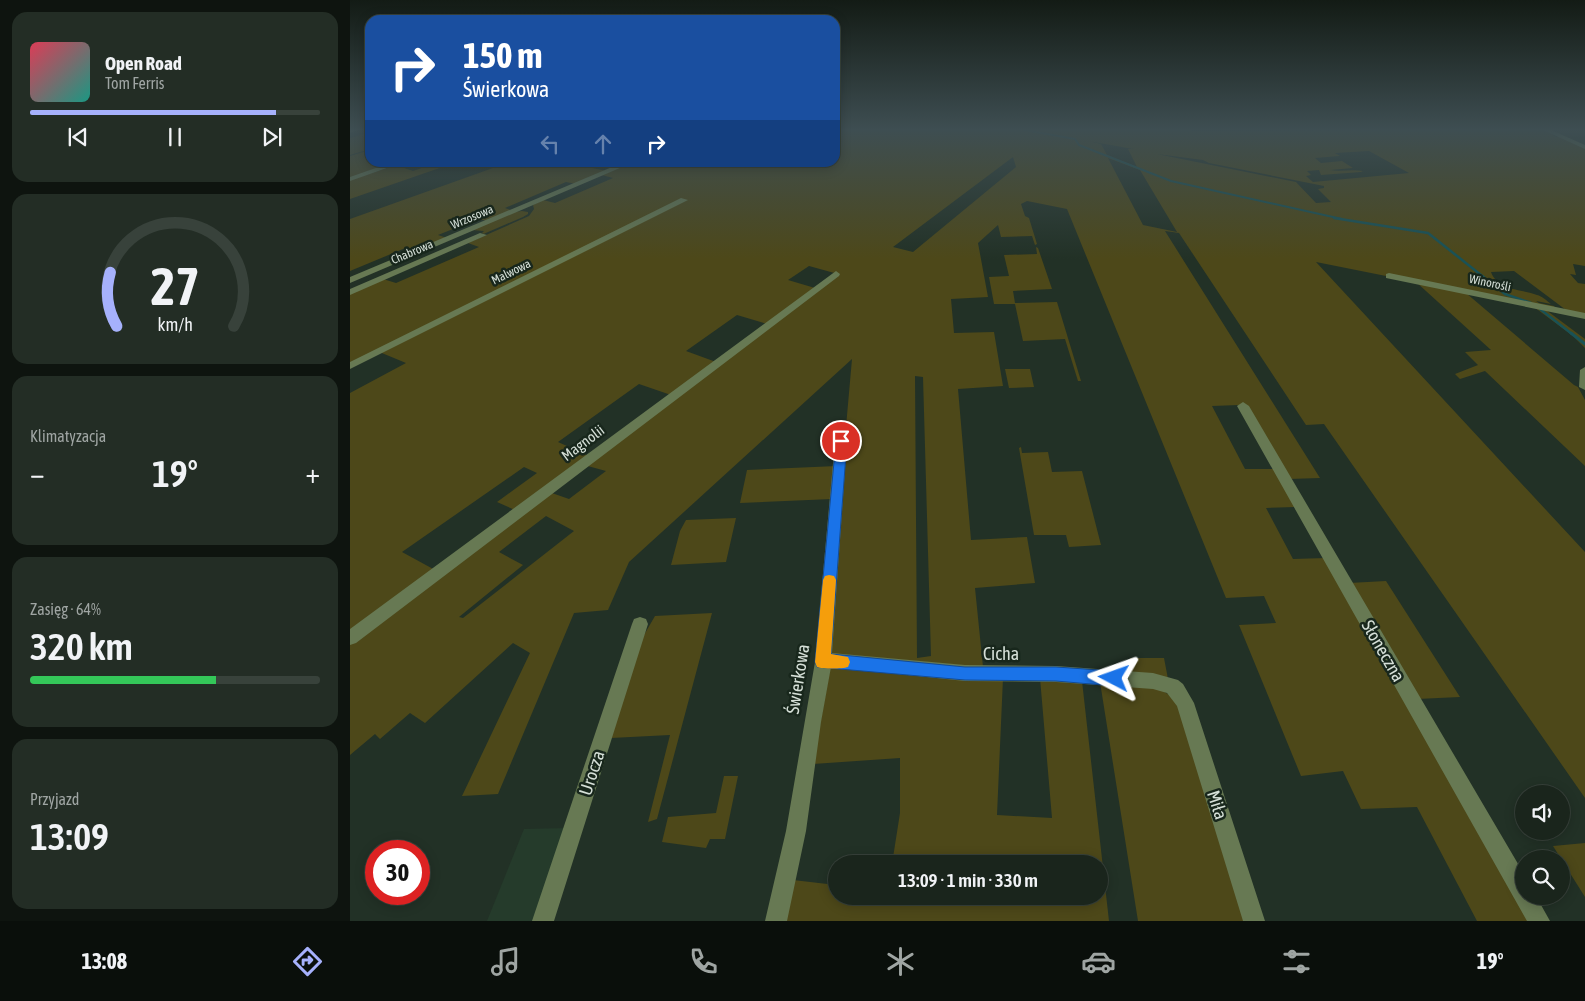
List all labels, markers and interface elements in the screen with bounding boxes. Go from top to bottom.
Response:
icon: right [380,35,445,100]
text: 150 m [463,35,542,75]
text: Open Road [105,52,182,74]
text: Tom Ferris [105,74,164,92]
text: Świerkowa [463,76,549,102]
icon: previous [64,123,92,151]
icon: pause [161,123,189,151]
icon: next [258,123,286,151]
icon: left [536,130,564,158]
icon: ahead [589,130,617,158]
icon: right [642,130,670,158]
street label: Wrzosowa [449,202,495,232]
street label: Chabrowa [389,237,435,267]
text: 27 [151,256,199,316]
street label: Malwowa [489,257,533,287]
street label: Winorośli [1468,272,1512,294]
text: km/h [157,314,193,335]
pin [820,420,862,462]
street label: Magnolii [558,421,607,464]
text: Klimatyzacja [30,427,106,445]
icon: arrive [827,427,855,455]
text: 19° [152,452,198,495]
text: − [30,457,45,489]
text: + [305,457,320,489]
text: Zasięg · 64% [30,600,101,618]
street label: Słoneczna [1357,616,1409,685]
text: 320 km [30,625,133,668]
street label: Świerkowa [782,642,813,715]
street label: Cicha [983,643,1019,664]
position arrow [1087,651,1139,703]
street label: Urocza [574,748,609,798]
map controls [1515,785,1570,905]
button: sound [1515,785,1570,840]
street label: Miła [1203,788,1232,822]
text: Przyjazd [30,790,79,808]
text: 13:09 [30,815,109,858]
speed limit sign: 30 [365,840,430,905]
button: search [1515,850,1570,905]
text: 13:09 · 1 min · 330 m [898,869,1038,891]
icon: directions [290,944,325,979]
icon: music [488,944,523,979]
icon: phone [686,944,721,979]
icon: climate [883,944,918,979]
icon: car [1081,944,1116,979]
icon: filters [1279,944,1314,979]
text: 13:08 [81,948,127,974]
text: 19° [1477,948,1504,974]

